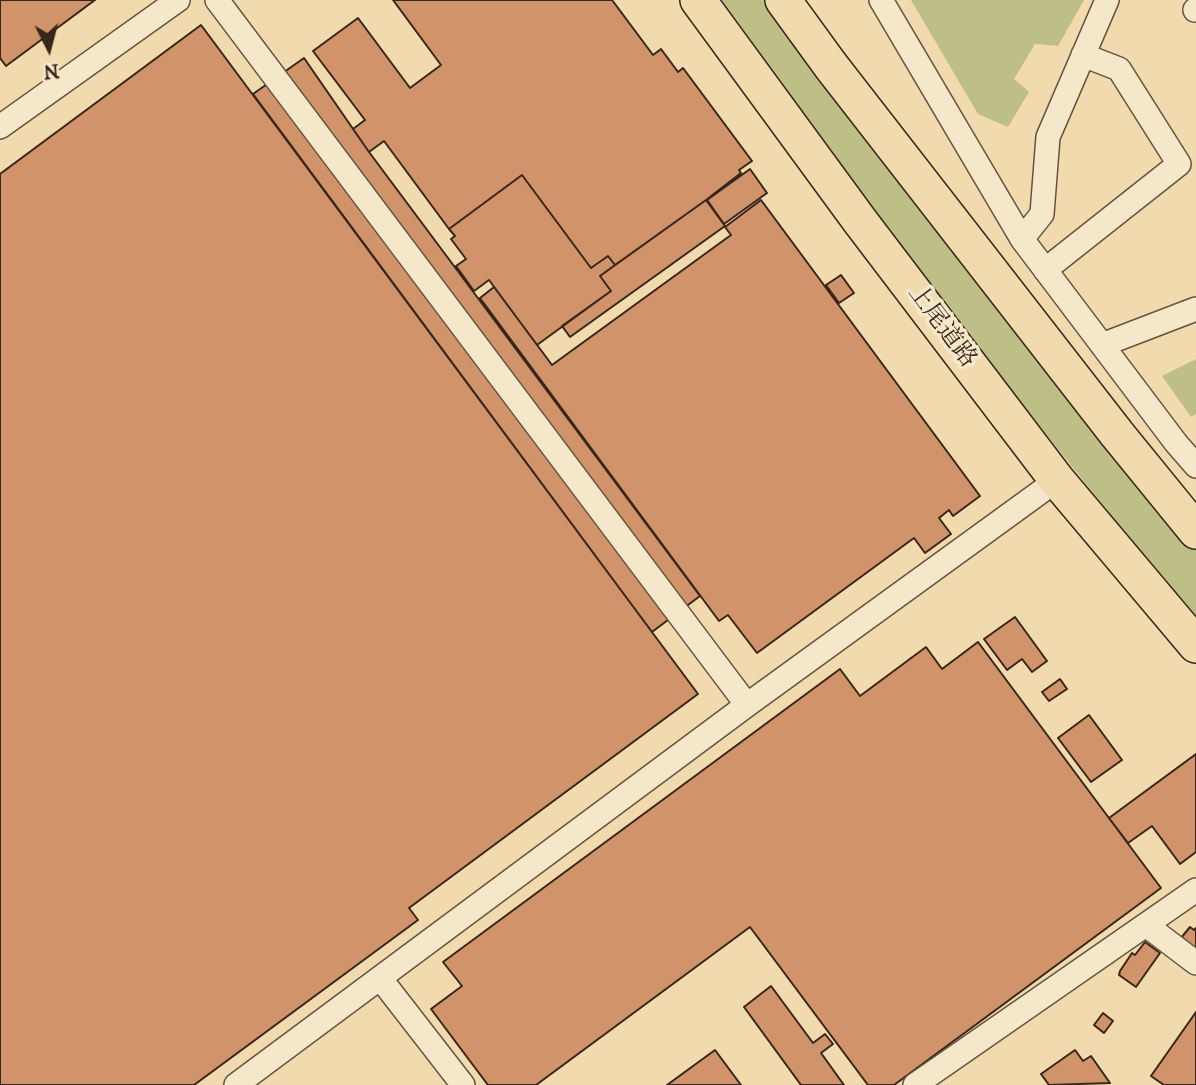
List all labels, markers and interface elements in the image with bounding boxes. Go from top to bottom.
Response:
north arrow [14,14,84,84]
text: N [42,58,60,83]
street label: 上尾道路 [901,280,981,374]

